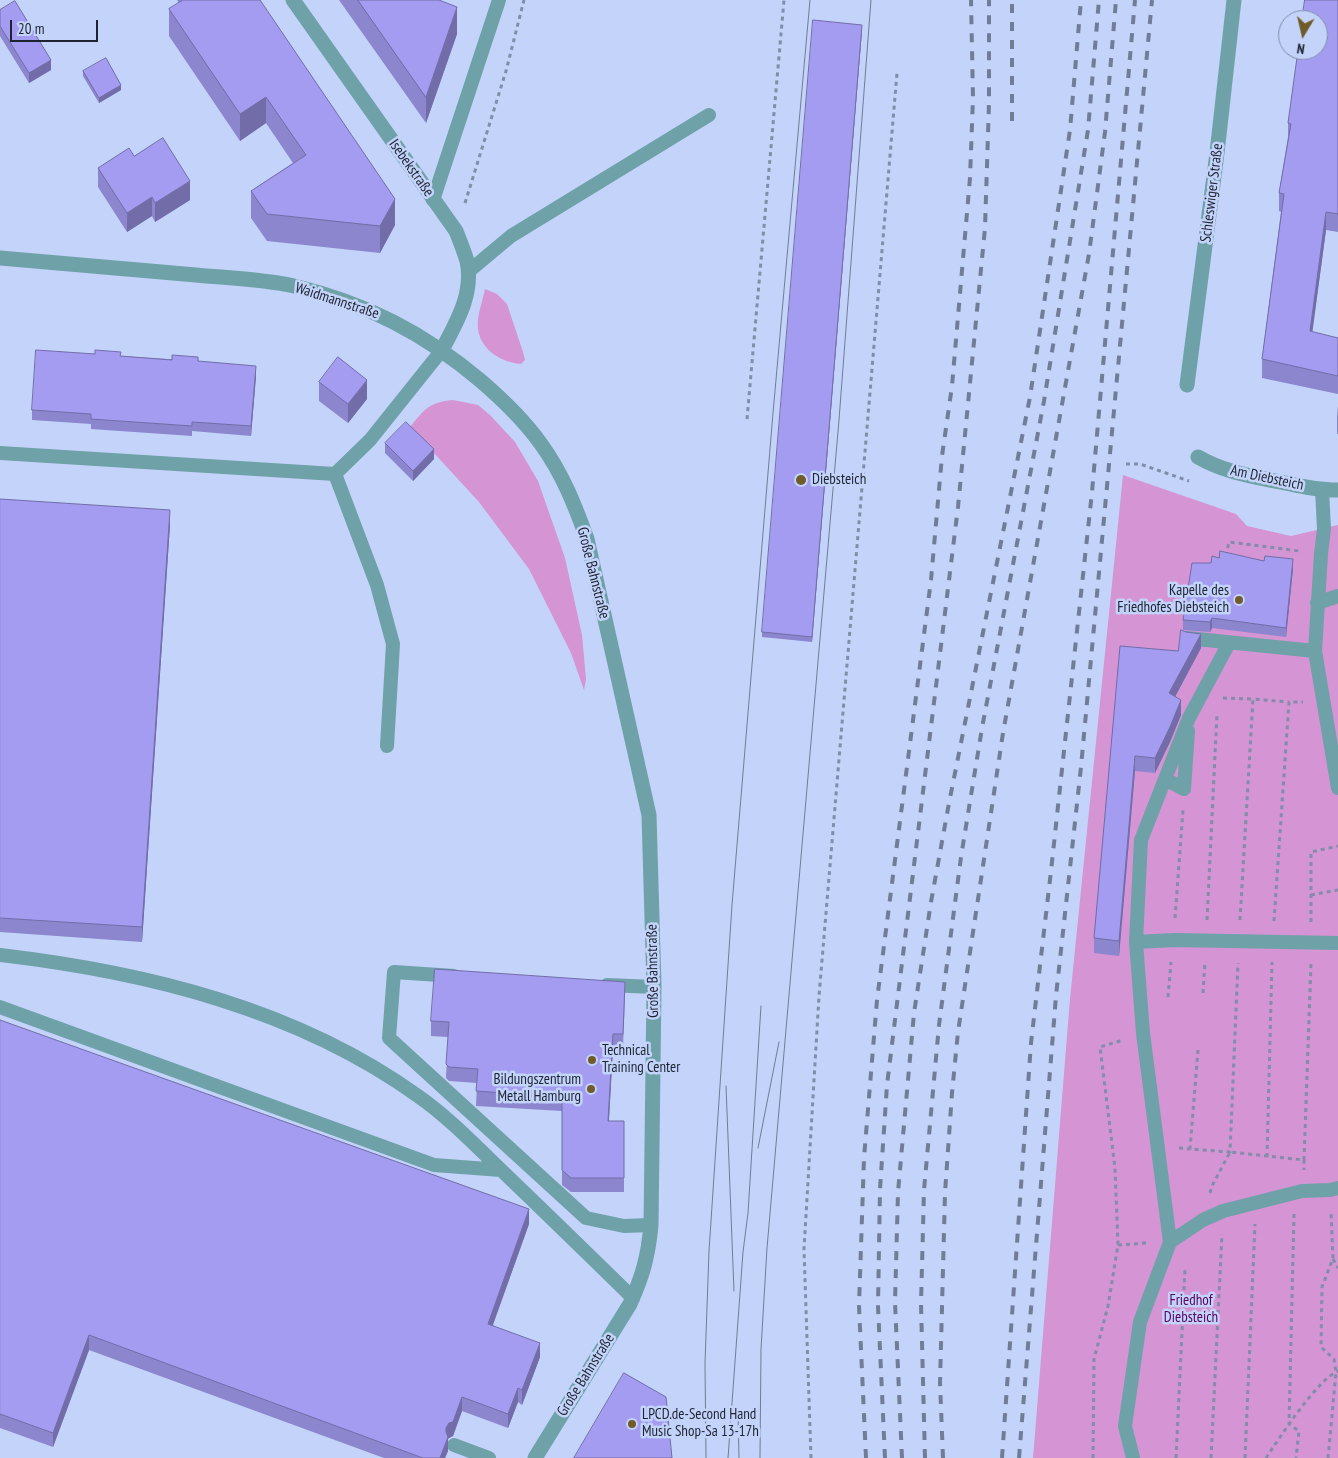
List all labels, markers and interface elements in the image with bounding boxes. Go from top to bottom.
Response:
scale bar [12,10,100,42]
north arrow [1278,10,1328,60]
text: 20 m [18,19,44,38]
text: N [1296,39,1306,58]
street label: Isebekstraße [385,136,437,200]
street label: Schleswiger Straße [1197,143,1227,243]
street label: Waidmannstraße [293,279,381,323]
street label: Am Diebsteich [1229,461,1305,495]
place label: Diebsteich [812,471,866,489]
marker: Diebsteich [794,473,808,487]
street label: Große Bahnstraße [573,525,613,621]
place label: Kapelle des Friedhofes Diebsteich [1117,582,1229,617]
marker: Kapelle des Friedhofes Diebsteich [1233,594,1245,606]
street label: Große Bahnstraße [643,924,663,1018]
place label: Technical Training Center [602,1042,680,1077]
marker: Technical Training Center [586,1054,598,1066]
place label: Bildungszentrum Metall Hamburg [494,1071,581,1106]
marker: Bildungszentrum Metall Hamburg [585,1083,597,1095]
park label: Friedhof Diebsteich [1164,1292,1218,1327]
street label: Große Bahnstraße [554,1330,618,1420]
place label: LPCD.de-Second Hand Music Shop-Sa 13-17h [642,1406,759,1441]
marker: LPCD.de-Second Hand Music Shop-Sa 13-17h [626,1418,638,1430]

